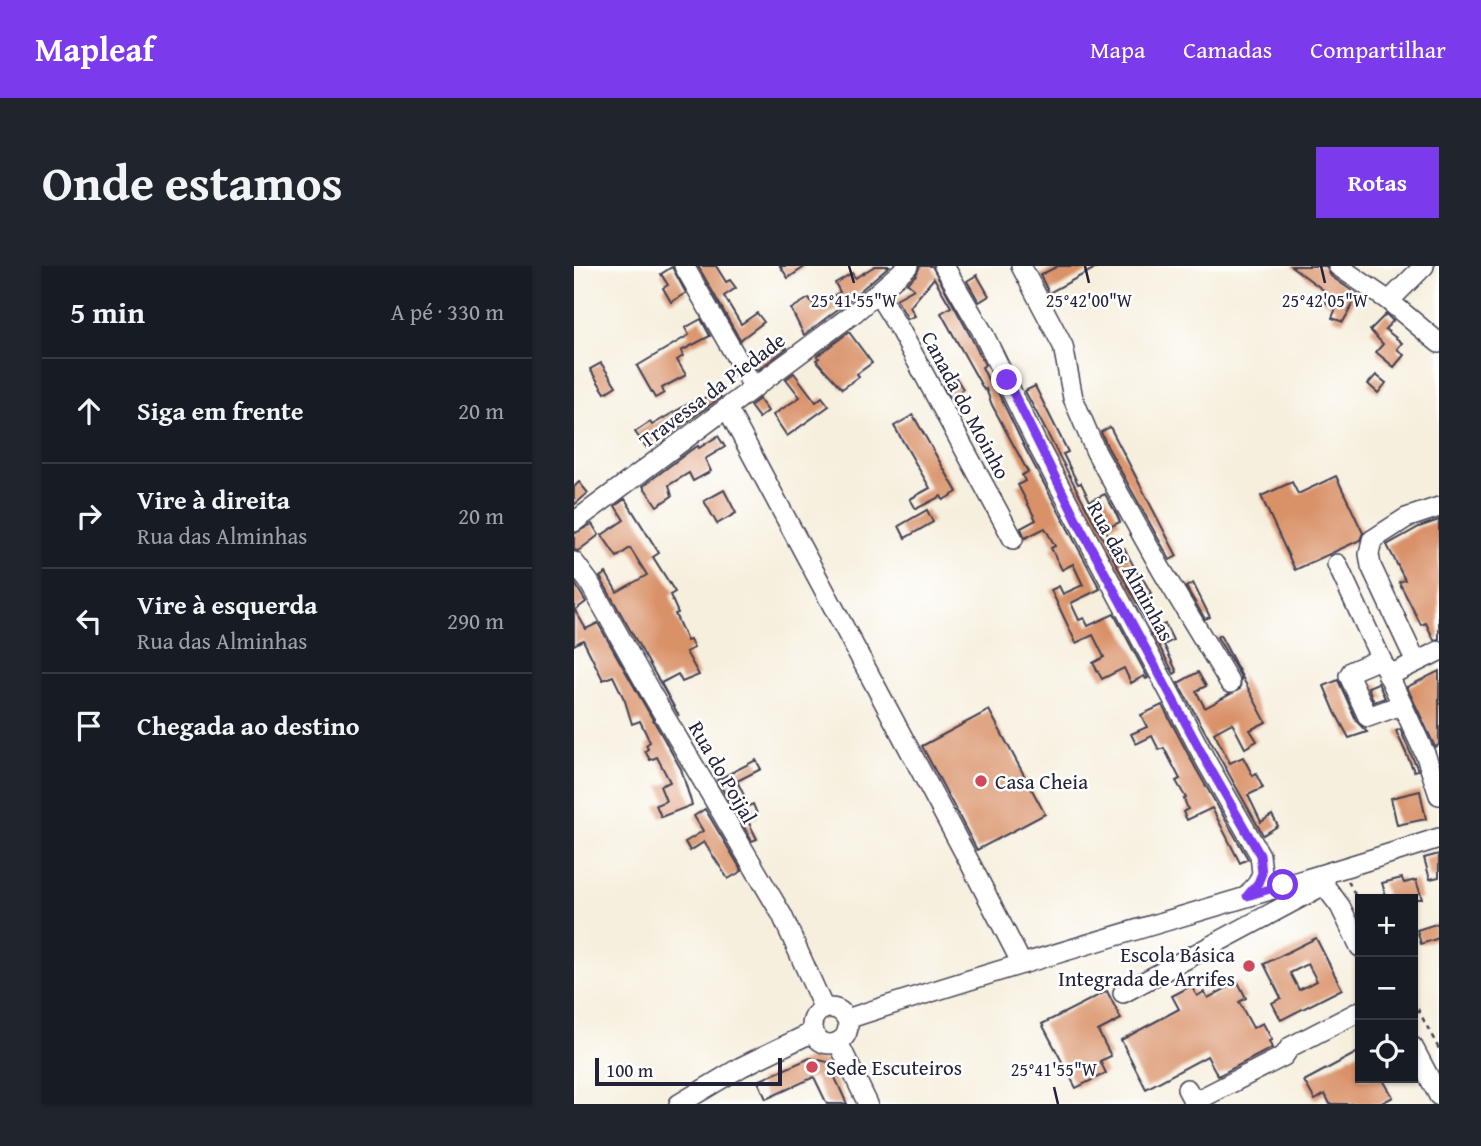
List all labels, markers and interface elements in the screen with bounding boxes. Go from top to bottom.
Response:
text: Mapleaf [35,25,154,73]
text: Mapa [1090,32,1145,67]
text: Camadas [1183,32,1272,67]
text: Compartilhar [1310,32,1446,67]
text: Onde estamos [42,146,343,218]
button: Rotas [1316,147,1439,218]
text: 25°41'55"W [811,287,898,314]
text: 25°42'00"W [1046,287,1133,314]
text: 25°42'05"W [1282,287,1369,314]
text: 5 min [70,290,145,334]
text: A pé · 330 m [391,295,504,328]
street label: Travessa da Piedade [632,325,792,455]
street label: Canada do Moinho [914,326,1018,484]
route end [991,364,1022,395]
text: Siga em frente [137,391,304,430]
icon: ahead [70,392,108,430]
text: 20 m [458,394,504,427]
text: Vire à direita [137,480,290,519]
street label: Rua das Alminhas [1080,495,1182,647]
icon: right [70,497,108,535]
text: 20 m [458,499,504,532]
text: Rua das Alminhas [137,519,307,552]
text: Vire à esquerda [137,585,318,624]
icon: left [70,602,108,640]
text: 290 m [447,604,504,637]
text: Rua das Alminhas [137,624,307,657]
text: Chegada ao destino [137,706,360,745]
icon: arrive [70,707,108,745]
street label: Rua do Poijal [681,715,765,829]
place label: Casa Cheia [995,766,1088,797]
marker: Casa Cheia [973,773,989,789]
route start [1267,869,1298,900]
map controls [1355,894,1418,1083]
button: + [1355,894,1418,957]
place label: Escola Básica Integrada de Arrifes [1058,939,1235,994]
button: − [1355,957,1418,1020]
marker: Escola Básica Integrada de Arrifes [1241,958,1257,974]
button: locate [1355,1020,1418,1083]
place label: Sede Escuteiros [826,1052,962,1083]
scale bar [595,1055,782,1087]
text: 100 m [606,1056,653,1084]
text: 25°41'55"W [1011,1056,1098,1083]
marker: Sede Escuteiros [804,1059,820,1075]

